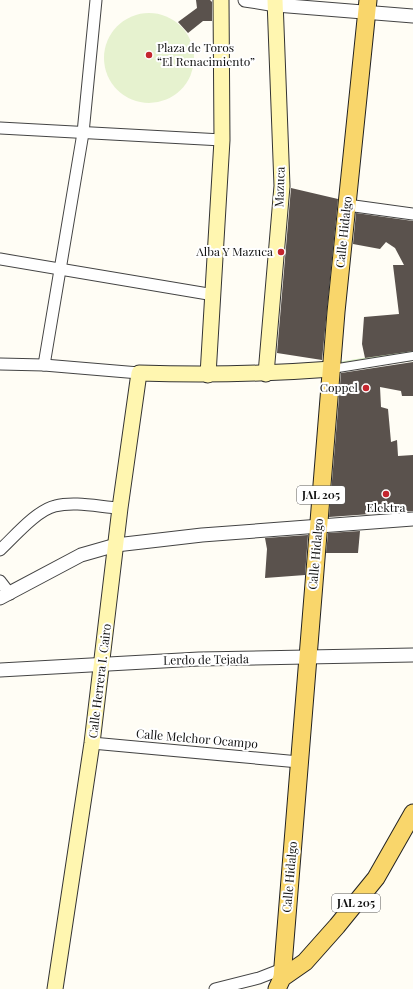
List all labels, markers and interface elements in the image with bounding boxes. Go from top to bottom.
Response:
place label: Plaza de Toros “El Renacimiento” [157,39,255,69]
marker: Plaza de Toros “El Renacimiento” [144,50,154,60]
street label: Mazuca [270,166,288,208]
street label: Calle Hidalgo [331,195,355,268]
place label: Alba Y Mazuca [195,243,273,259]
marker: Alba Y Mazuca [276,247,286,257]
place label: Coppel [320,379,359,395]
marker: Coppel [361,383,371,393]
road number: JAL 205 [297,486,345,504]
marker: Elektra [381,489,391,499]
place label: Elektra [367,499,405,515]
street label: Calle Hidalgo [304,517,326,590]
street label: Calle Herrera I. Cairo [84,622,114,739]
street label: Lerdo de Tejada [163,650,249,668]
street label: Calle Melchor Ocampo [136,725,259,751]
street label: Calle Hidalgo [278,840,300,913]
road number: JAL 205 [332,894,380,912]

